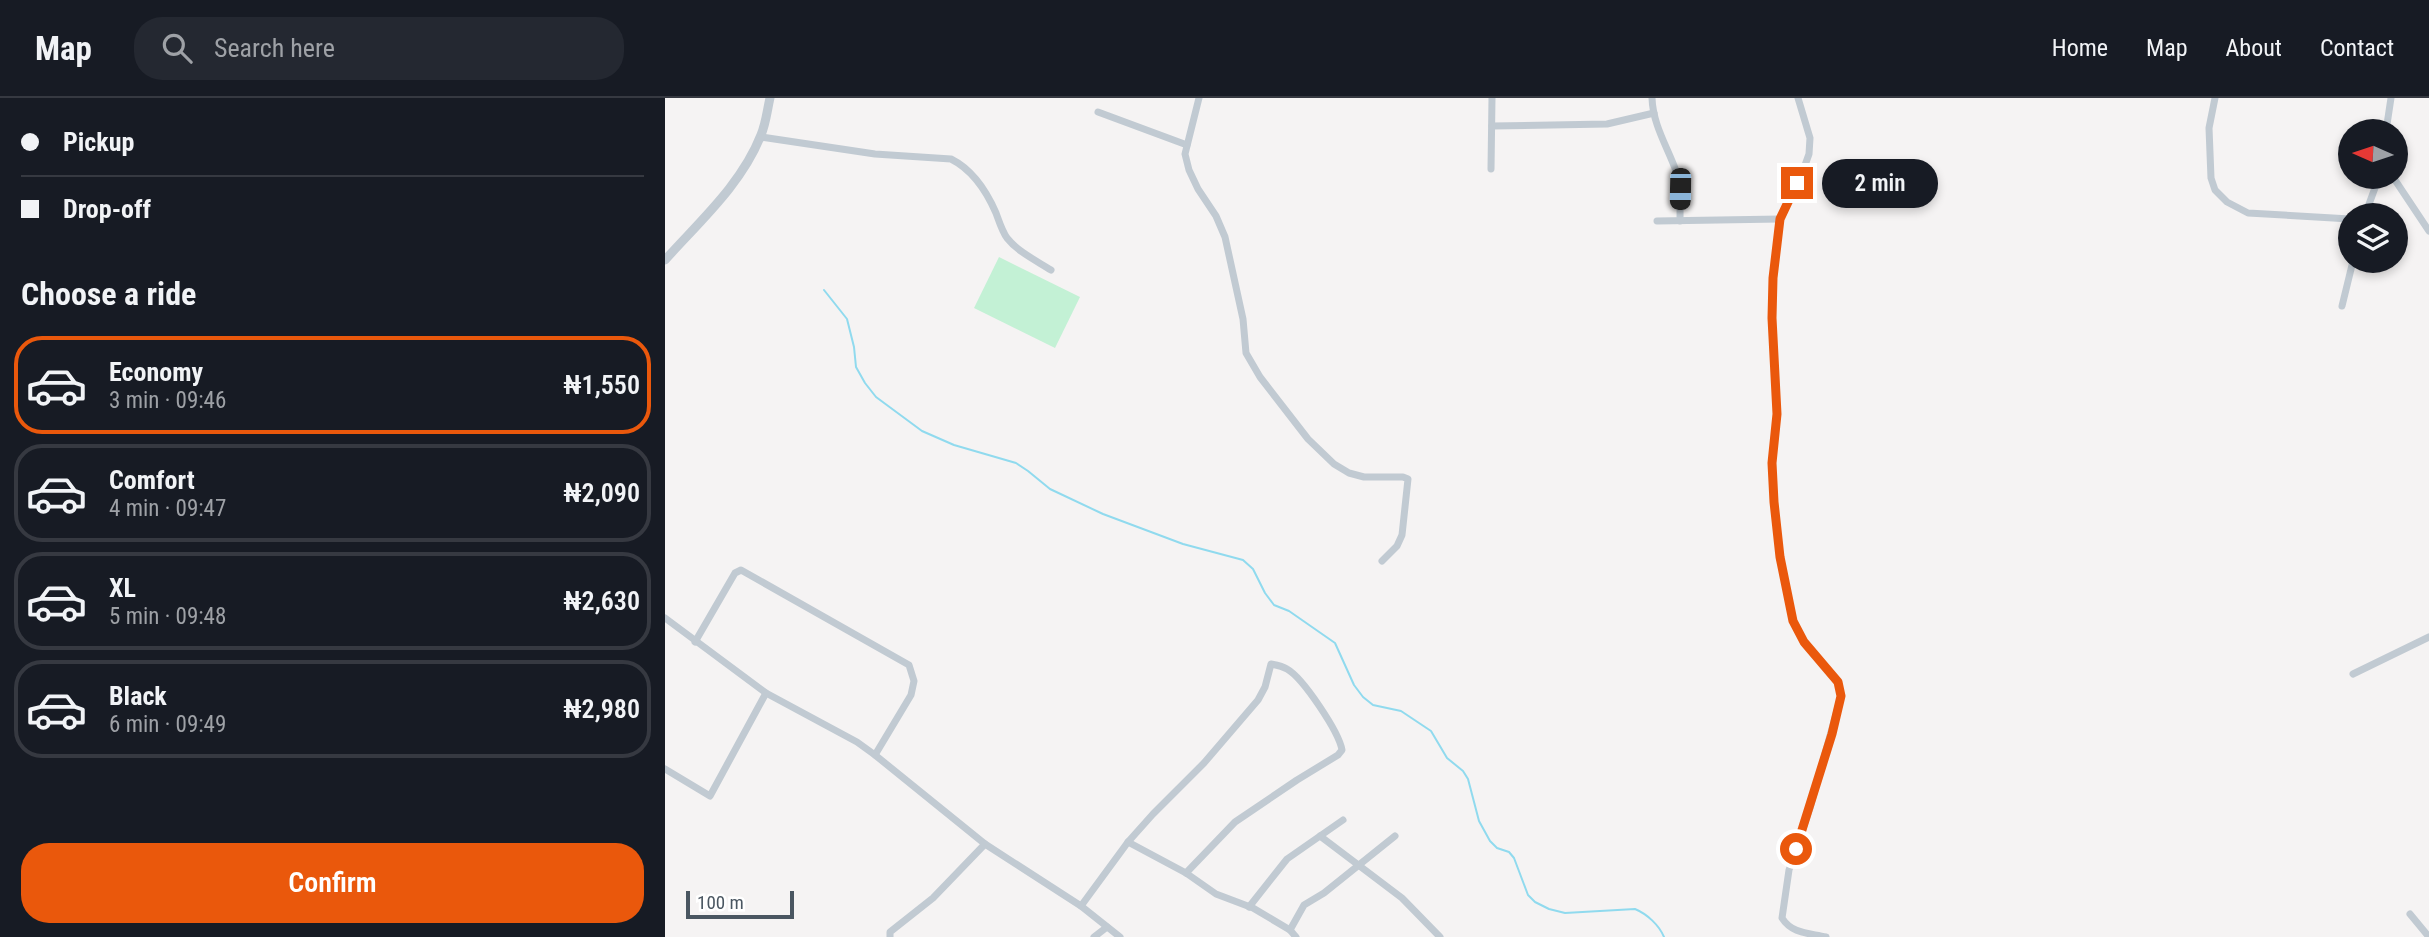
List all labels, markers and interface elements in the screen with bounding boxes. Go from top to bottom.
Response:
search box [134,17,624,80]
text: Map [35,29,92,68]
icon: search [158,29,196,67]
text: Search here [214,33,335,63]
text: Home [2052,34,2108,62]
text: Map [2146,34,2188,62]
text: About [2226,34,2282,62]
text: Contact [2320,34,2394,62]
north arrow [2338,119,2408,189]
map controls [2338,119,2408,273]
text: Pickup [63,127,134,157]
callout: 2 min [1821,158,1937,208]
route end [1781,167,1813,199]
car [1670,168,1691,210]
text: 2 min [1855,170,1905,197]
text: Drop-off [63,194,151,224]
button: layers [2338,203,2408,273]
text: Choose a ride [21,275,196,313]
icon: car [25,354,88,417]
text: Economy [109,357,203,387]
text: ₦1,550 [563,370,640,400]
text: 3 min · 09:46 [109,387,226,414]
icon: car [25,462,88,525]
text: Comfort [109,465,195,495]
text: ₦2,090 [563,478,640,508]
text: 4 min · 09:47 [109,495,226,522]
icon: car [25,570,88,633]
text: XL [109,573,136,603]
text: ₦2,630 [563,586,640,616]
text: 5 min · 09:48 [109,603,226,630]
icon: car [25,678,88,741]
text: Black [109,681,167,711]
text: ₦2,980 [563,694,640,724]
text: 6 min · 09:49 [109,711,226,738]
route start [1780,833,1812,865]
button: Confirm [21,843,644,923]
scale bar [686,888,795,920]
text: 100 m [697,891,744,914]

